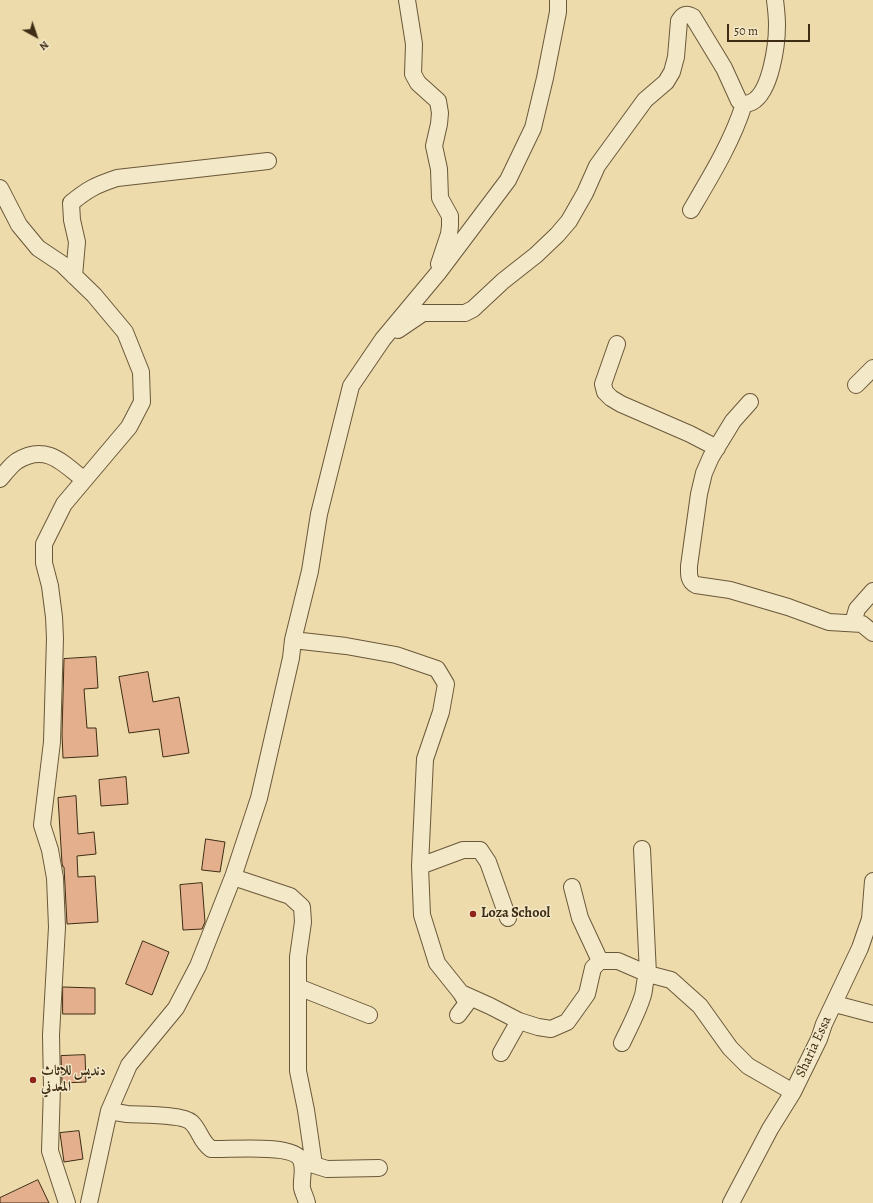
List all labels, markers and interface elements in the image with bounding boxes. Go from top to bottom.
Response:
north arrow [16,16,56,56]
scale bar [729,16,812,42]
text: 50 m [734,23,758,39]
text: N [36,37,52,54]
place label: Loza School [481,906,550,922]
marker: Loza School [468,909,478,919]
street label: Sharia Essa [792,1014,836,1080]
place label: دنديس للاثاث المعدني [41,1064,106,1096]
marker: دنديس للاثاث المعدني [28,1075,38,1085]

